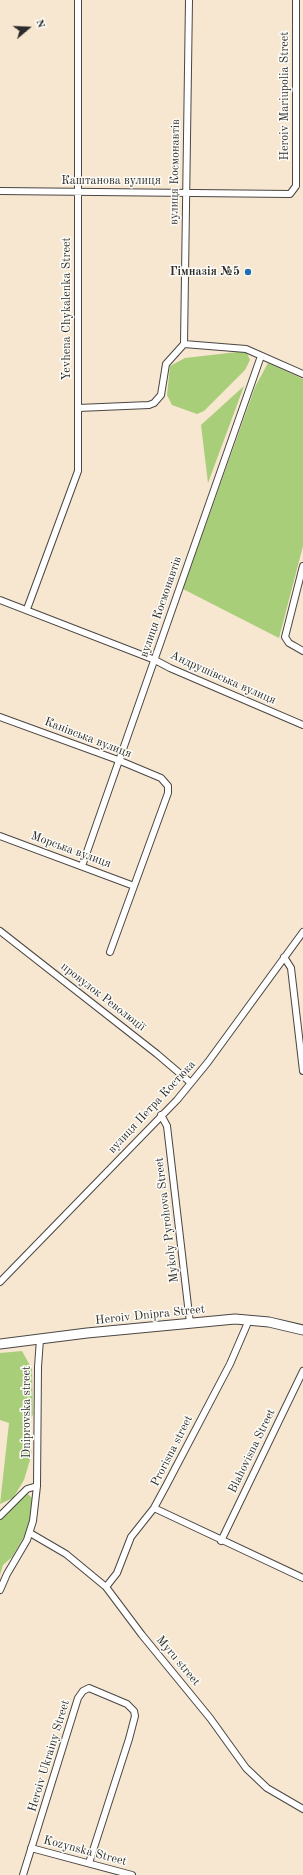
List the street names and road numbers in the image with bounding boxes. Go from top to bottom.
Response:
street label: Heroiv Mariupolia Street [278,31,292,161]
street label: вулиця Космонавтів [167,119,183,225]
street label: Каштанова вулиця [61,174,161,188]
street label: Yevhena Chykalenka Street [60,237,74,381]
street label: вулиця Космонавтів [137,555,185,659]
street label: Андрушівська вулиця [168,648,278,708]
street label: Канівська вулиця [42,715,134,761]
street label: Морська вулиця [29,829,113,871]
street label: провулок Революції [58,959,148,1035]
street label: вулиця Петра Костюка [105,1058,199,1156]
street label: Mykoly Pyrohova Street [152,1157,182,1283]
street label: Heroiv Dnipra Street [94,1302,206,1328]
street label: Dniprovska street [20,1366,34,1458]
street label: Blahovisna Street [225,1407,279,1495]
street label: Prorisna street [148,1413,196,1489]
street label: Myru street [153,1633,203,1689]
street label: Heroiv Ukrainy Street [25,1698,73,1814]
street label: Kozynska Street [42,1833,128,1869]

